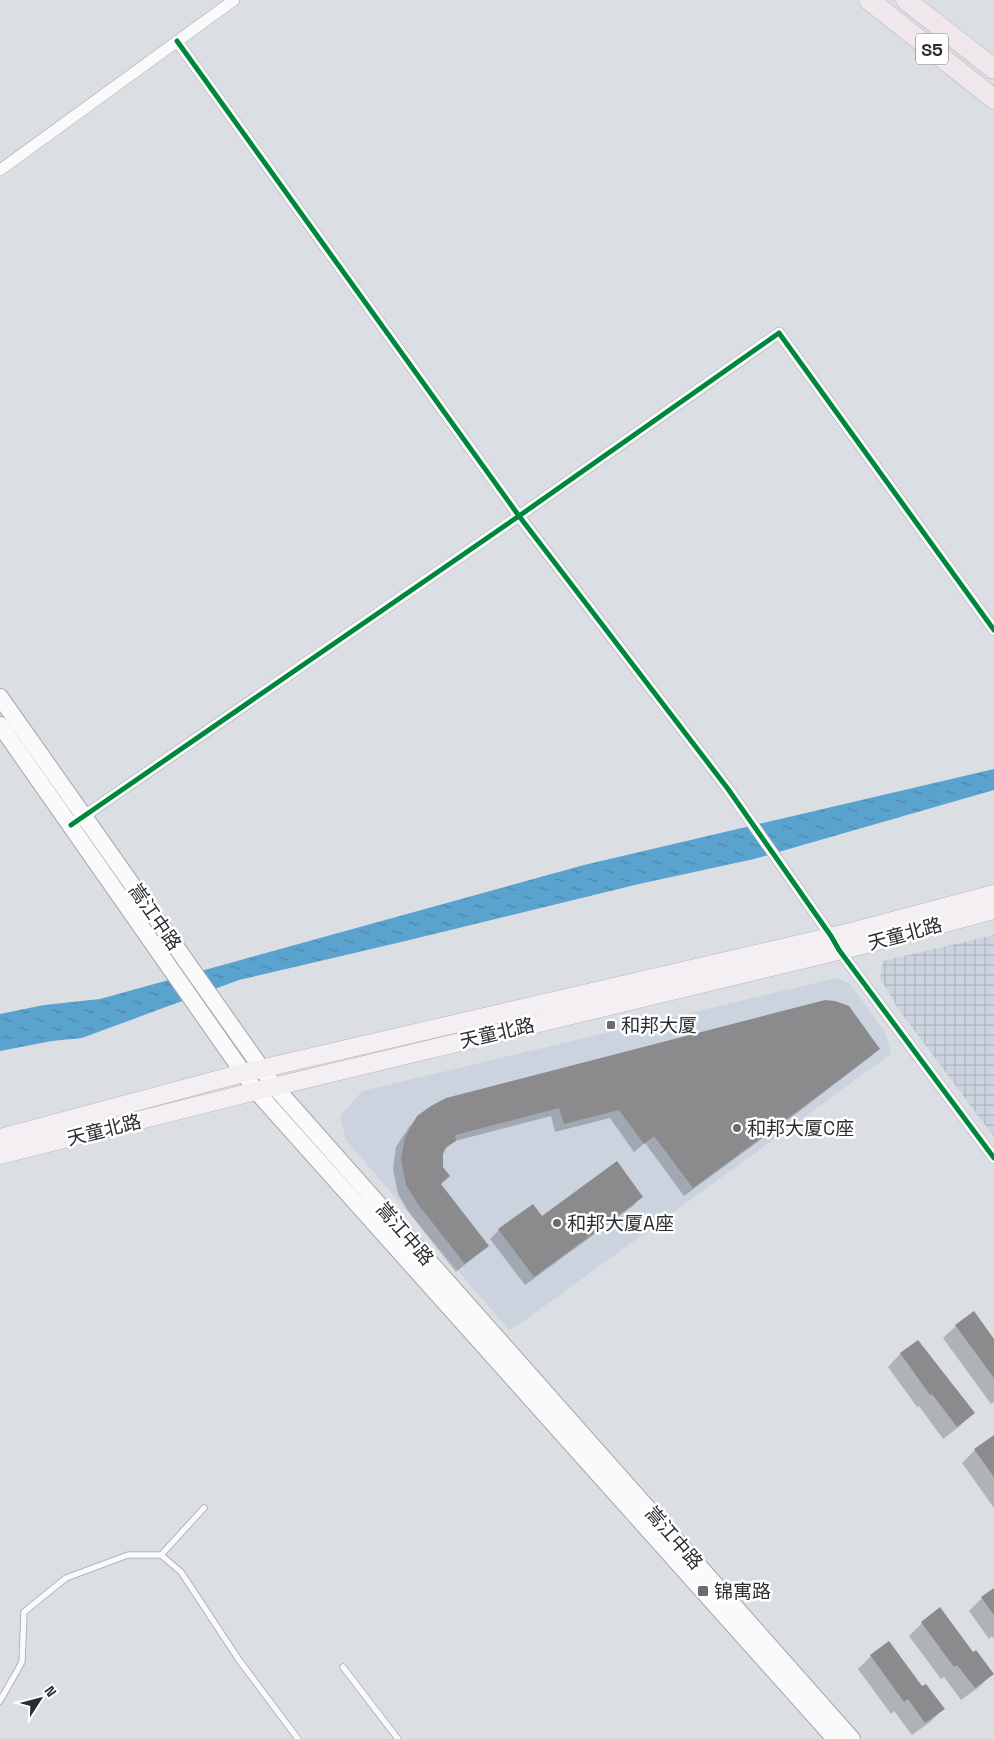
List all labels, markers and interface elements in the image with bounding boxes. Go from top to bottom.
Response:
road number: S5 [916,34,948,64]
street label: 嵩江中路 [123,879,187,955]
street label: 天童北路 [865,912,945,956]
street label: 天童北路 [457,1012,537,1054]
place label: 和邦大厦 [621,1013,697,1038]
marker: 和邦大厦 [605,1019,617,1031]
street label: 天童北路 [64,1109,144,1151]
place label: 和邦大厦C座 [747,1116,854,1141]
marker: 和邦大厦C座 [731,1122,743,1134]
street label: 嵩江中路 [371,1197,439,1271]
place label: 和邦大厦A座 [567,1211,674,1236]
marker: 和邦大厦A座 [551,1217,563,1229]
street label: 嵩江中路 [640,1501,708,1575]
place label: 锦寓路 [714,1579,771,1604]
marker: 锦寓路 [696,1584,710,1598]
north arrow [15,1674,65,1724]
text: N [40,1682,61,1700]

